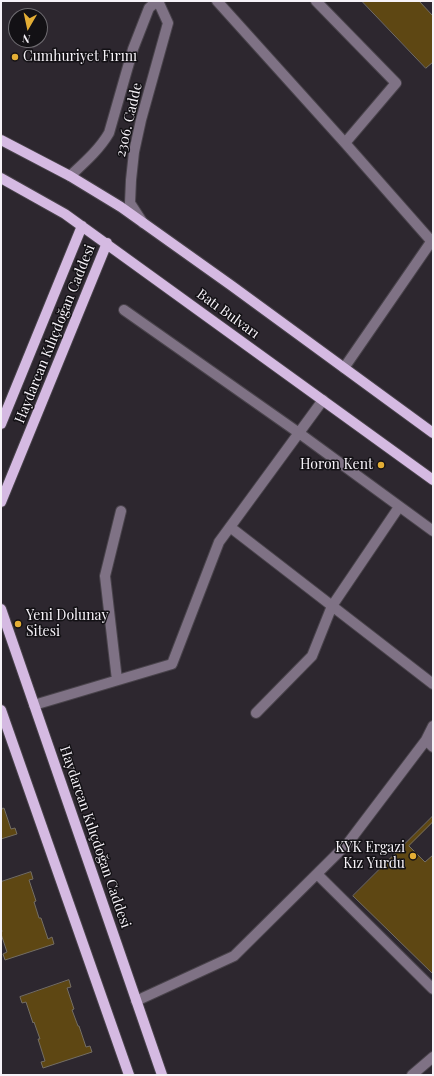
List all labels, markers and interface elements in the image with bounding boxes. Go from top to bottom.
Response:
north arrow [8,8,48,48]
text: N [21,31,31,47]
place label: Cumhuriyet Fırını [23,49,137,65]
marker: Cumhuriyet Fırını [10,52,20,62]
street label: 2306. Cadde [112,81,146,159]
street label: Haydarcan Kılıçdoğan Caddesi [11,242,99,426]
street label: Batı Bulvarı [193,286,263,342]
place label: Horon Kent [300,457,373,473]
marker: Horon Kent [376,460,386,470]
place label: Yeni Dolunay Sitesi [26,608,108,640]
marker: Yeni Dolunay Sitesi [13,619,23,629]
street label: Haydarcan Kılıçdoğan Caddesi [56,744,134,930]
place label: KYK Ergazi Kız Yurdu [335,840,405,872]
marker: KYK Ergazi Kız Yurdu [408,851,418,861]

